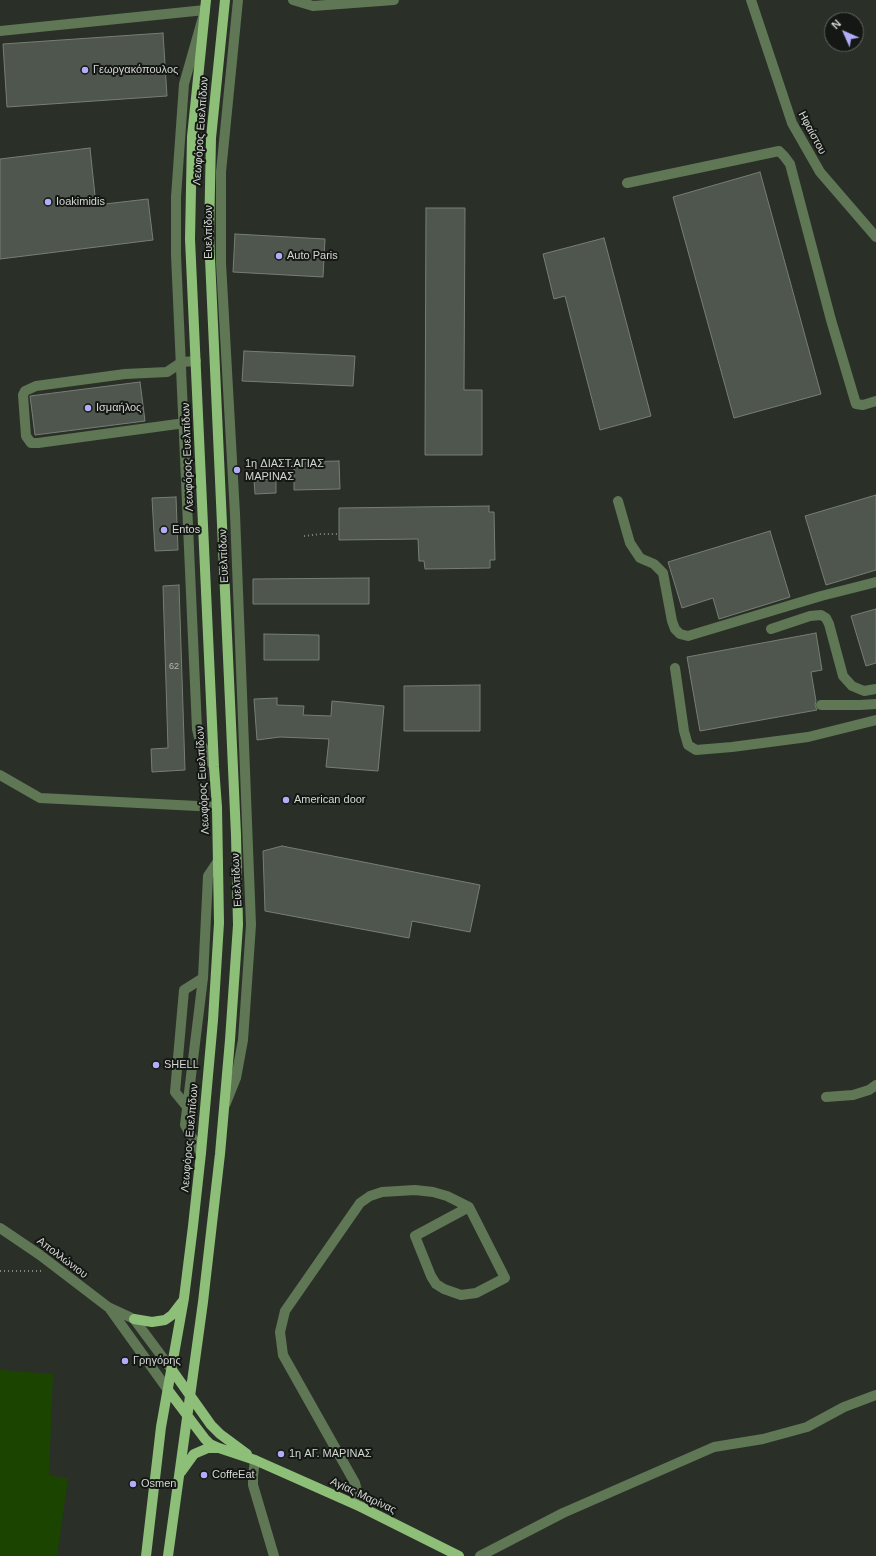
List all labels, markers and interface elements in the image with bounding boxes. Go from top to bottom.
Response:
north arrow [824,12,864,52]
text: N [829,17,843,31]
place label: Γεωργακόπουλος [93,63,178,77]
marker: Γεωργακόπουλος [80,65,90,75]
street label: Λεωφόρος Ευελπίδων [191,76,211,186]
street label: Ηφαίστου [795,109,829,157]
place label: Ioakimidis [56,195,105,209]
marker: Ioakimidis [43,197,53,207]
street label: Ευελπίδων [202,205,216,259]
place label: Auto Paris [287,249,338,263]
marker: Auto Paris [274,251,284,261]
place label: Ισμαήλος [96,401,141,415]
street label: Λεωφόρος Ευελπίδων [180,402,196,512]
marker: Ισμαήλος [83,403,93,413]
place label: 1η ΔΙΑΣΤ.ΑΓΙΑΣ ΜΑΡΙΝΑΣ [245,457,324,483]
marker: 1η ΔΙΑΣΤ.ΑΓΙΑΣ ΜΑΡΙΝΑΣ [232,465,242,475]
place label: Entos [172,523,200,537]
marker: Entos [159,525,169,535]
street label: Ευελπίδων [216,529,232,583]
house number: 62 [169,662,179,672]
street label: Λεωφόρος Ευελπίδων [194,725,212,835]
place label: American door [294,793,366,807]
marker: American door [281,795,291,805]
street label: Ευελπίδων [229,853,245,907]
place label: SHELL [164,1058,199,1072]
marker: SHELL [151,1060,161,1070]
street label: Λεωφόρος Ευελπίδων [179,1083,201,1193]
street label: Απολλώνιου [34,1235,90,1281]
place label: Γρηγόρης [133,1354,181,1368]
marker: Γρηγόρης [120,1356,130,1366]
place label: 1η ΑΓ. ΜΑΡΙΝΑΣ [289,1447,372,1461]
marker: 1η ΑΓ. ΜΑΡΙΝΑΣ [276,1449,286,1459]
place label: CoffeEat [212,1468,255,1482]
marker: CoffeEat [199,1470,209,1480]
street label: Αγίας Μαρίνας [328,1475,398,1517]
place label: Osmen [141,1477,176,1491]
marker: Osmen [128,1479,138,1489]

